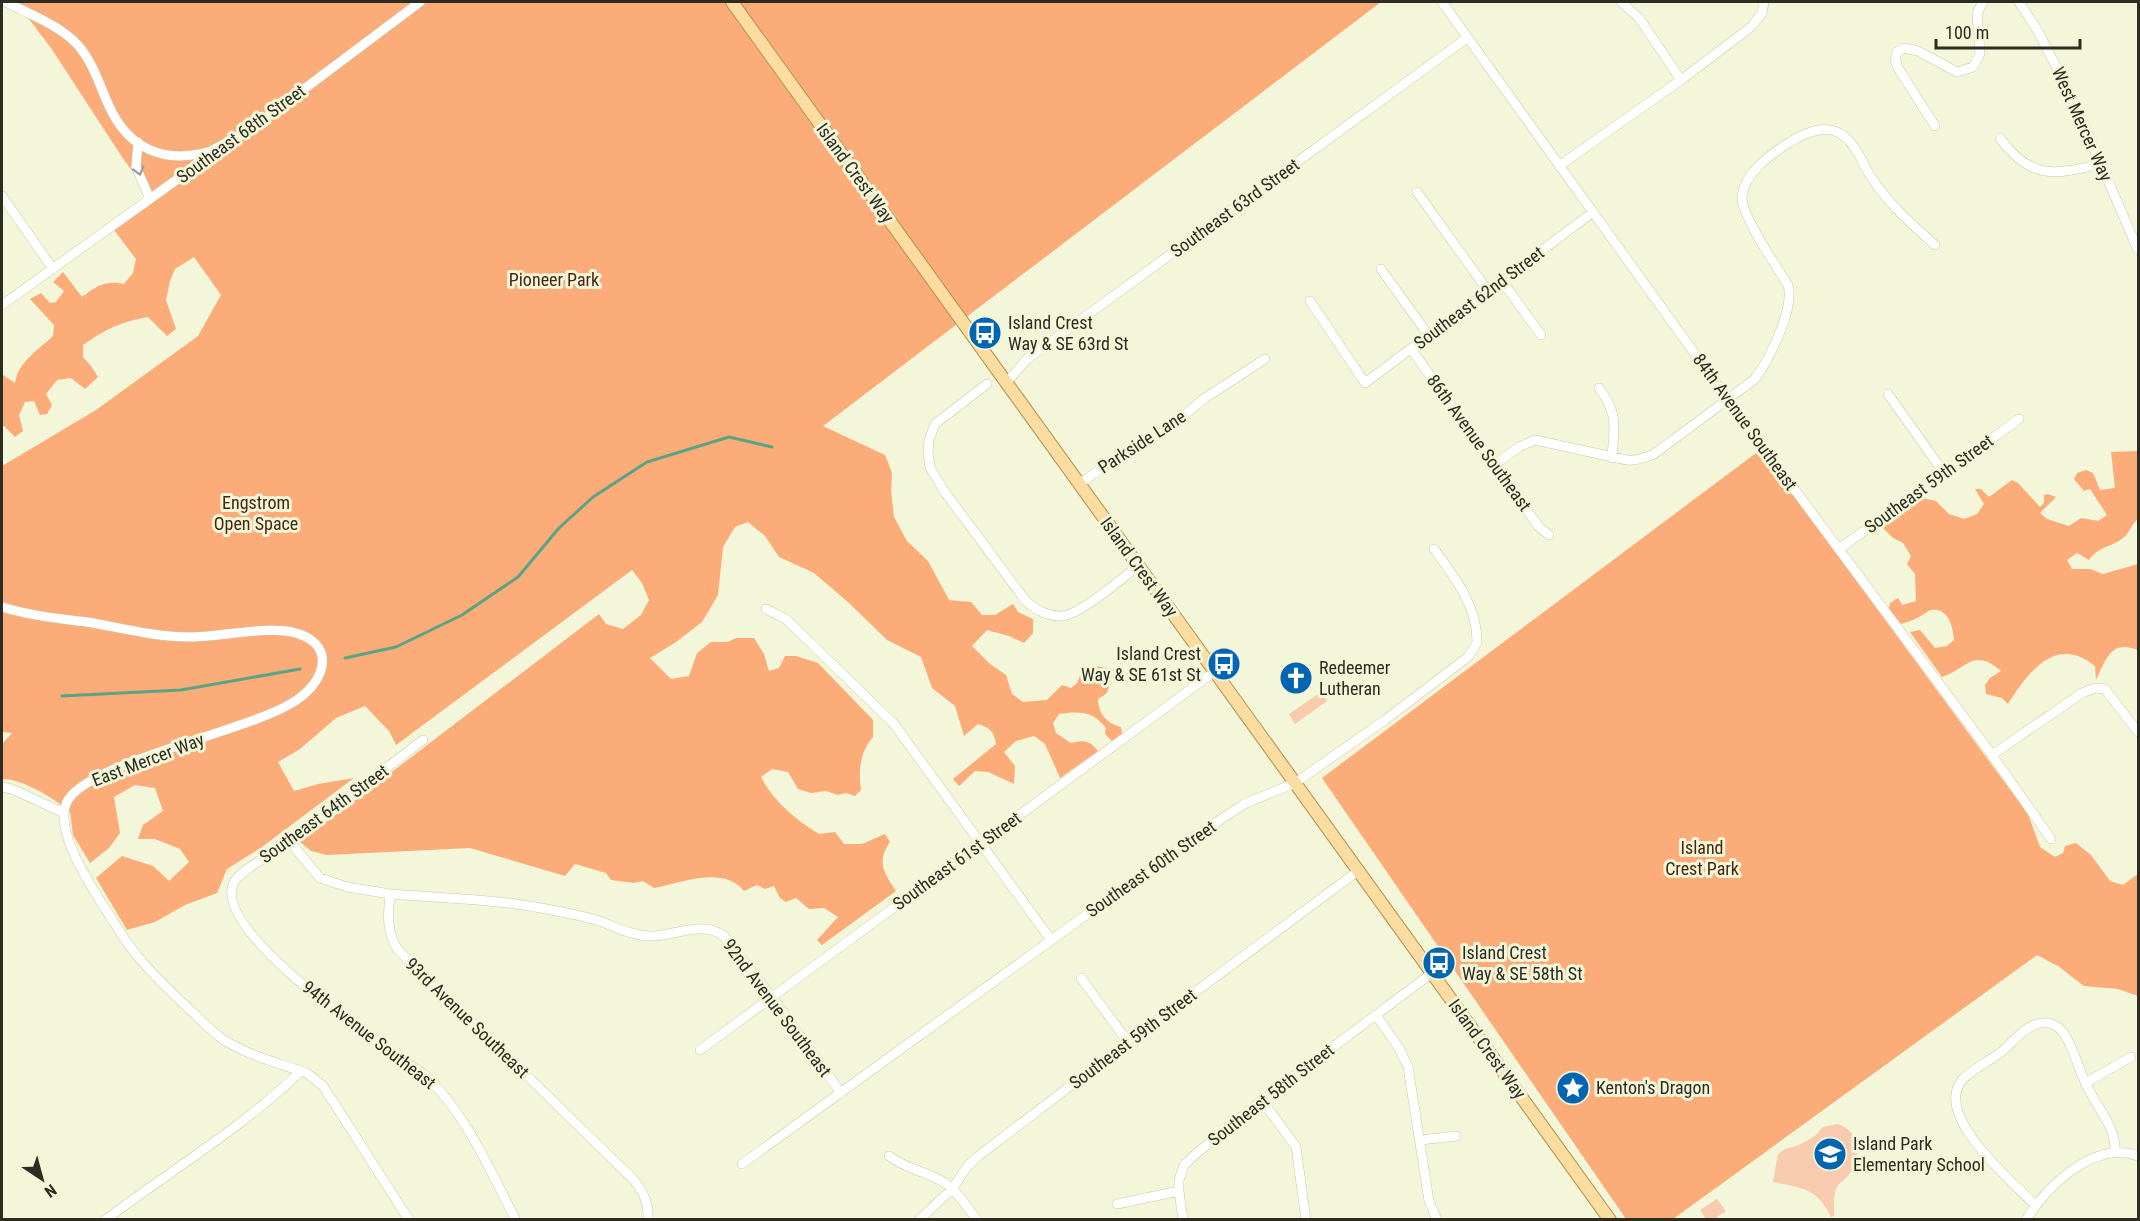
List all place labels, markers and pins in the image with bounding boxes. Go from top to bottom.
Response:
place label: Island Crest Way & SE 63rd St [1008,312,1129,354]
bus stop icon: Island Crest Way & SE 63rd St [967,315,1003,351]
place label: Island Crest Way & SE 61st St [1081,643,1201,685]
bus stop icon: Island Crest Way & SE 61st St [1206,646,1242,682]
place label: Redeemer Lutheran [1319,657,1391,699]
church icon: Redeemer Lutheran [1278,660,1314,696]
place label: Island Crest Way & SE 58th St [1462,942,1582,984]
bus stop icon: Island Crest Way & SE 58th St [1421,945,1457,981]
place icon: Kenton's Dragon [1555,1070,1591,1106]
place label: Kenton's Dragon [1596,1077,1710,1098]
place label: Island Park Elementary School [1853,1133,1985,1175]
school or university icon: Island Park Elementary School [1812,1136,1848,1172]

